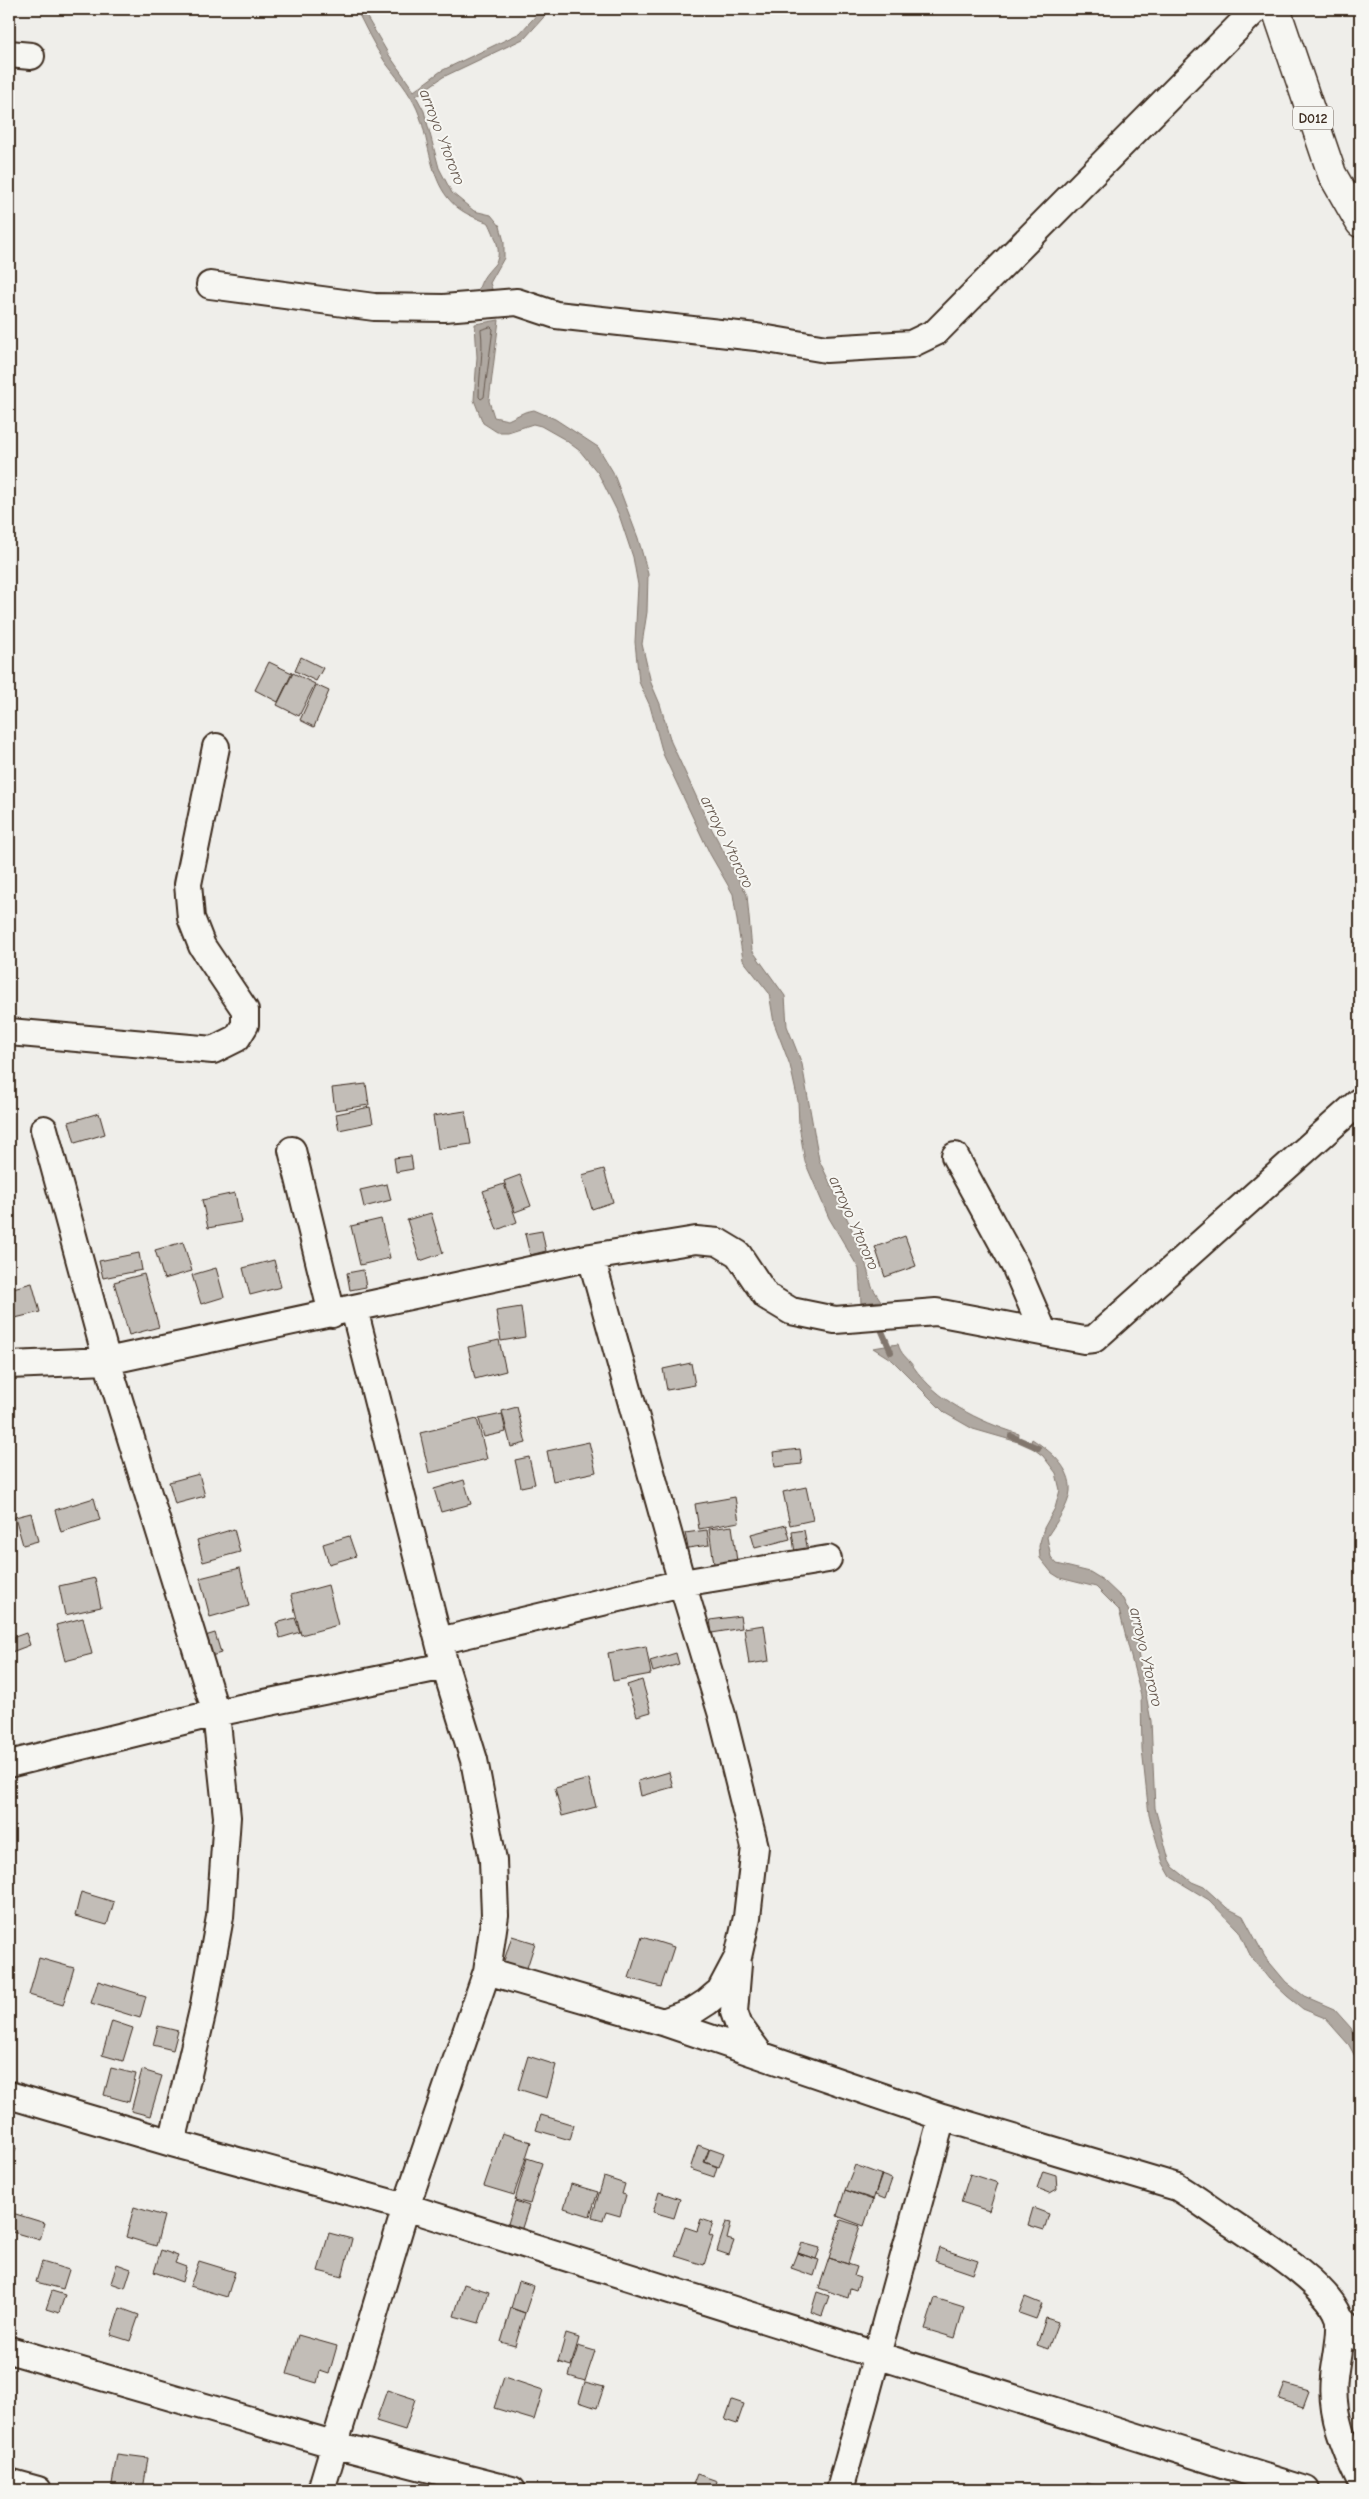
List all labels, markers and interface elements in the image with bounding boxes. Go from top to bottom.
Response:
water label: arroyo Ytororo [415,87,469,187]
road number: D012 [1293,106,1333,130]
water label: arroyo Ytororo [697,793,757,891]
water label: arroyo Ytororo [825,1173,883,1273]
water label: arroyo Ytororo [1126,1606,1166,1708]

